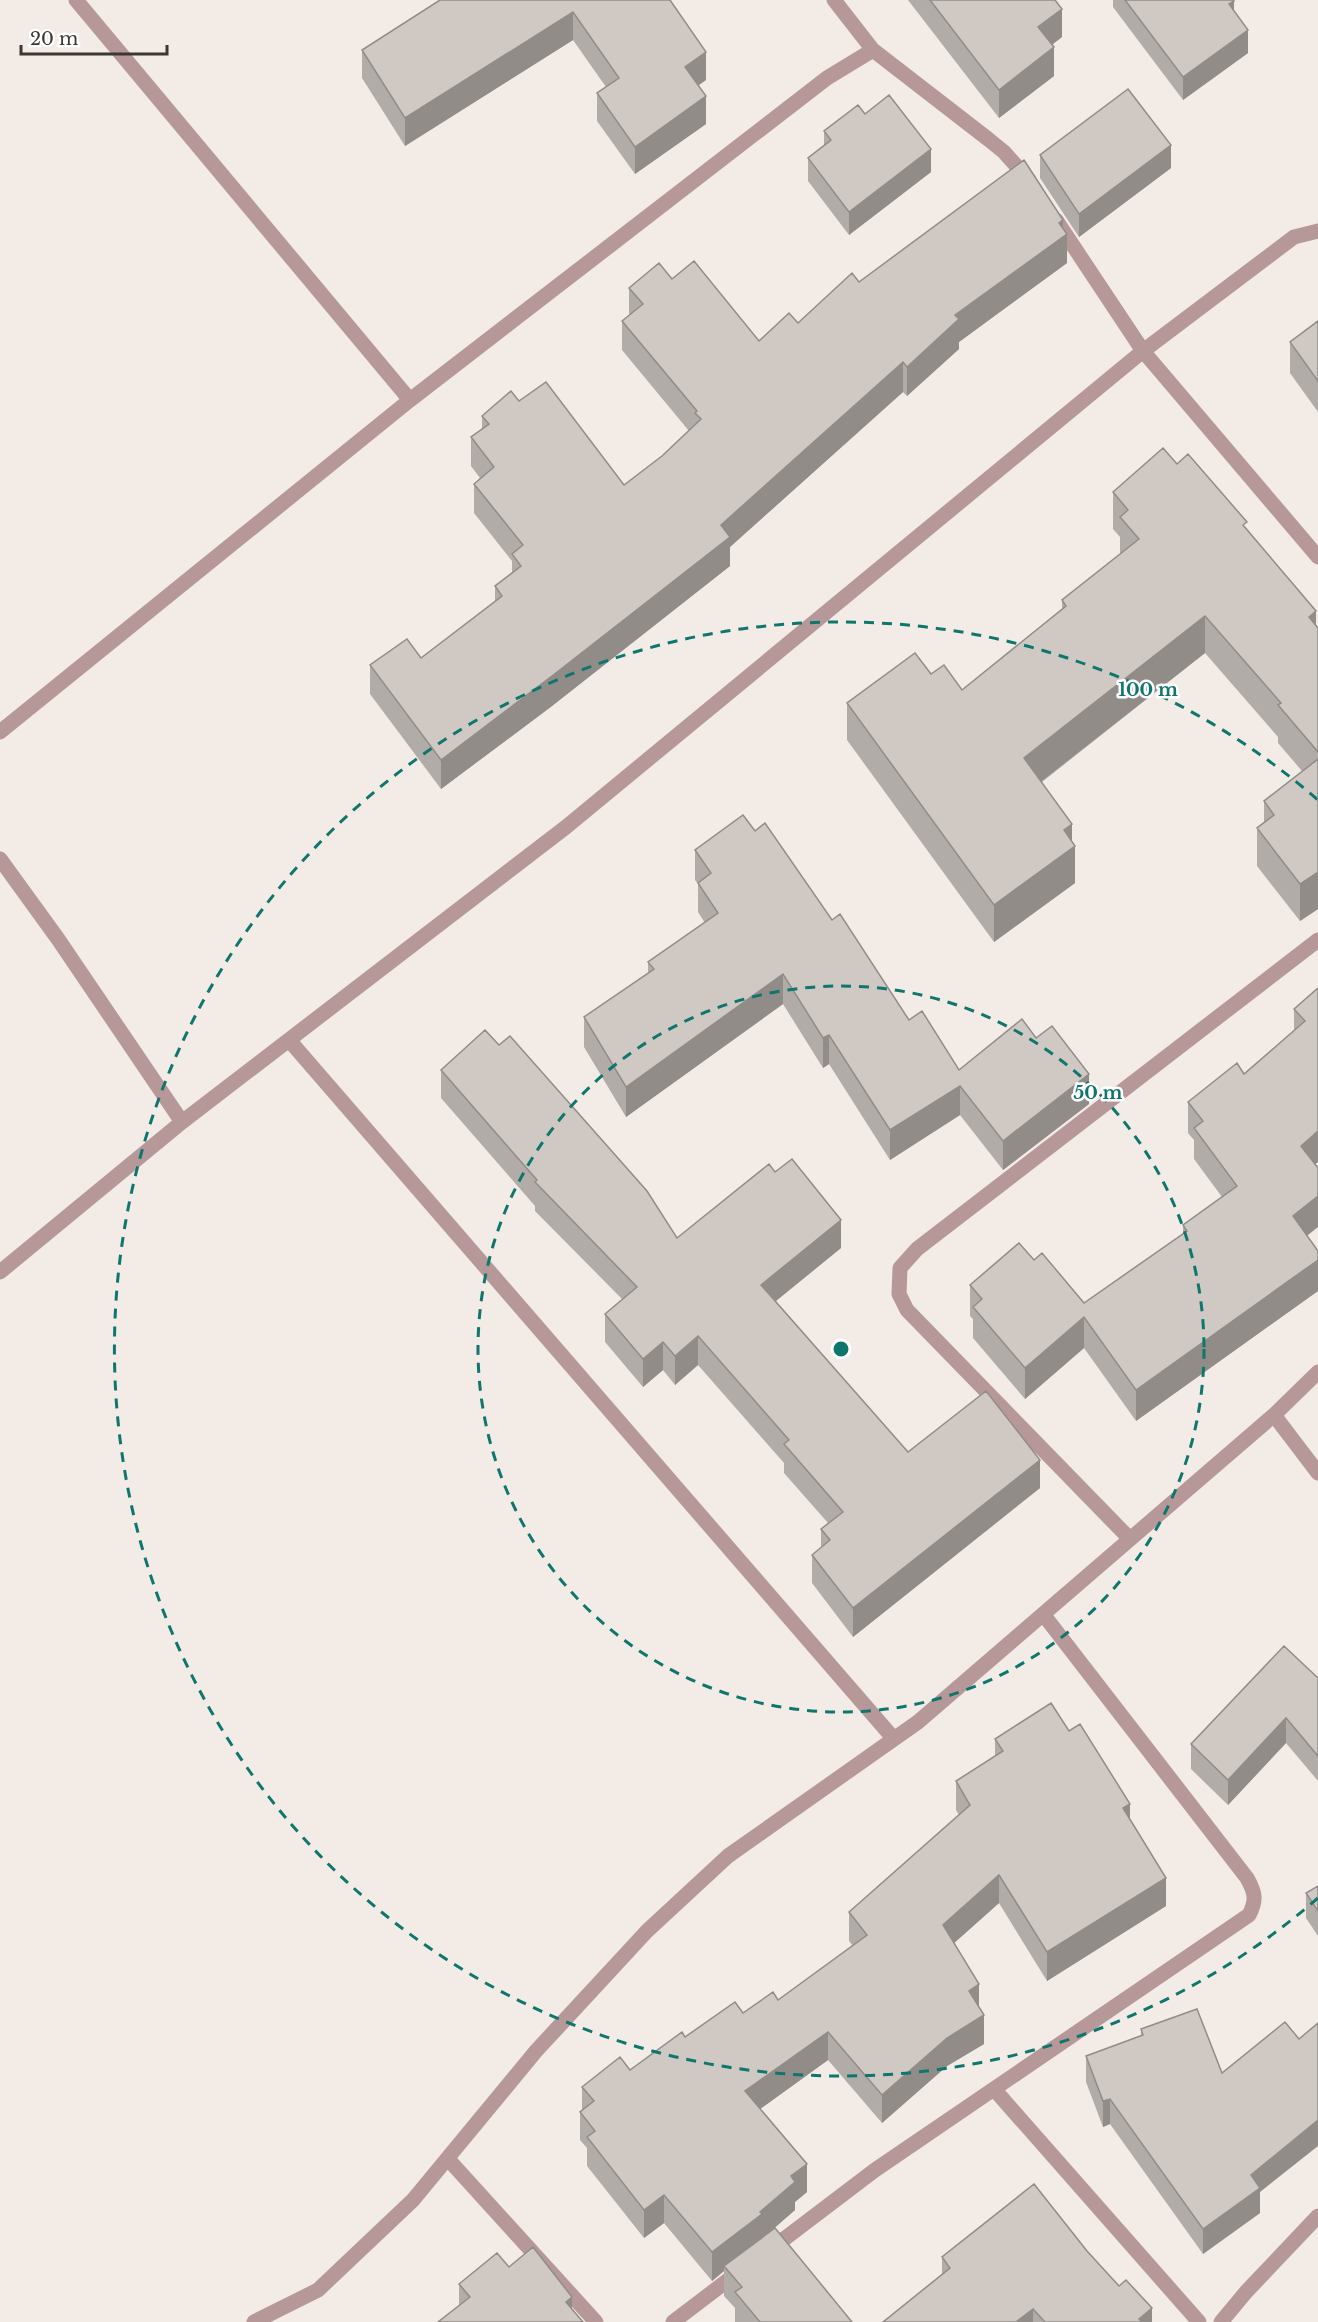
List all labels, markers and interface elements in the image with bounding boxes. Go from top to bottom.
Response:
scale bar [21,18,166,56]
text: 20 m [30,28,78,50]
text: 100 m [1118,679,1178,701]
text: 50 m [1074,1082,1123,1104]
centre of rings [831,1339,851,1359]

